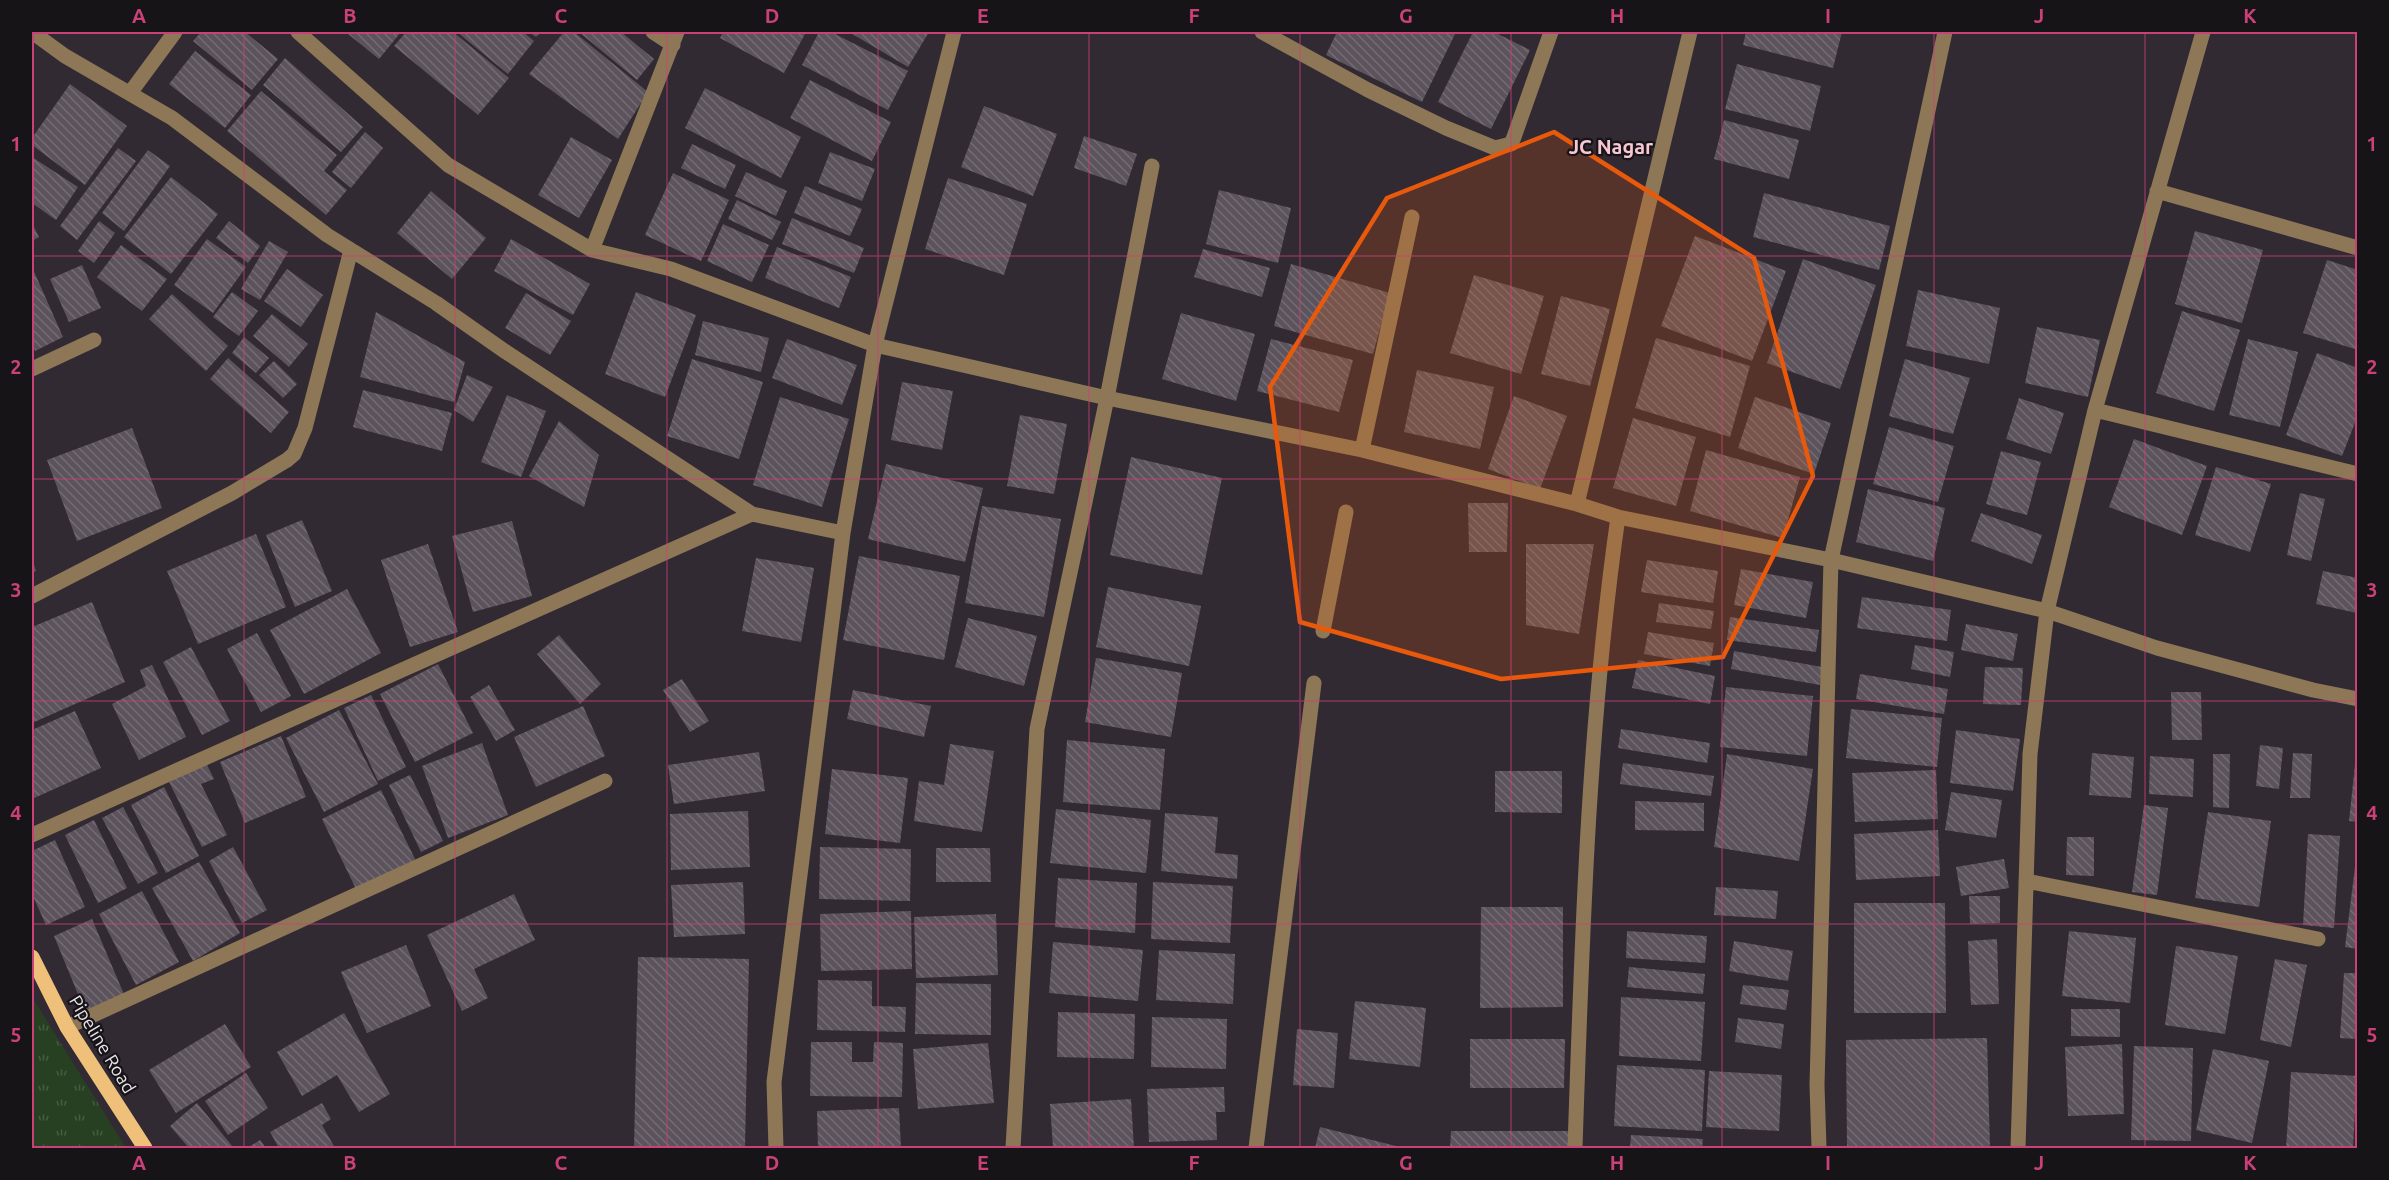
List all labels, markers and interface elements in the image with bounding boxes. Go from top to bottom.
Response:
text: A [132,4,146,27]
text: B [343,4,357,27]
text: C [555,4,568,27]
text: D [765,4,779,27]
text: E [977,4,989,27]
text: F [1188,4,1200,27]
text: G [1399,4,1413,27]
text: H [1610,4,1624,27]
text: I [1825,4,1831,27]
text: J [2034,4,2044,27]
text: K [2243,4,2257,27]
text: 1 [10,132,22,155]
text: 1 [2366,132,2378,155]
district label: JC Nagar [1569,135,1654,158]
text: 2 [10,355,22,378]
text: 2 [2366,355,2378,378]
text: 3 [10,578,22,601]
text: 3 [2366,578,2378,601]
text: 4 [10,801,22,824]
text: 4 [2366,801,2378,824]
street label: Pipeline Road [66,991,140,1097]
text: 5 [10,1023,22,1046]
text: 5 [2366,1023,2378,1046]
text: A [132,1151,146,1174]
text: B [343,1151,357,1174]
text: C [555,1151,568,1174]
text: D [765,1151,779,1174]
text: E [977,1151,989,1174]
text: F [1188,1151,1200,1174]
text: G [1399,1151,1413,1174]
text: H [1610,1151,1624,1174]
text: I [1825,1151,1831,1174]
text: J [2034,1151,2044,1174]
text: K [2243,1151,2257,1174]

